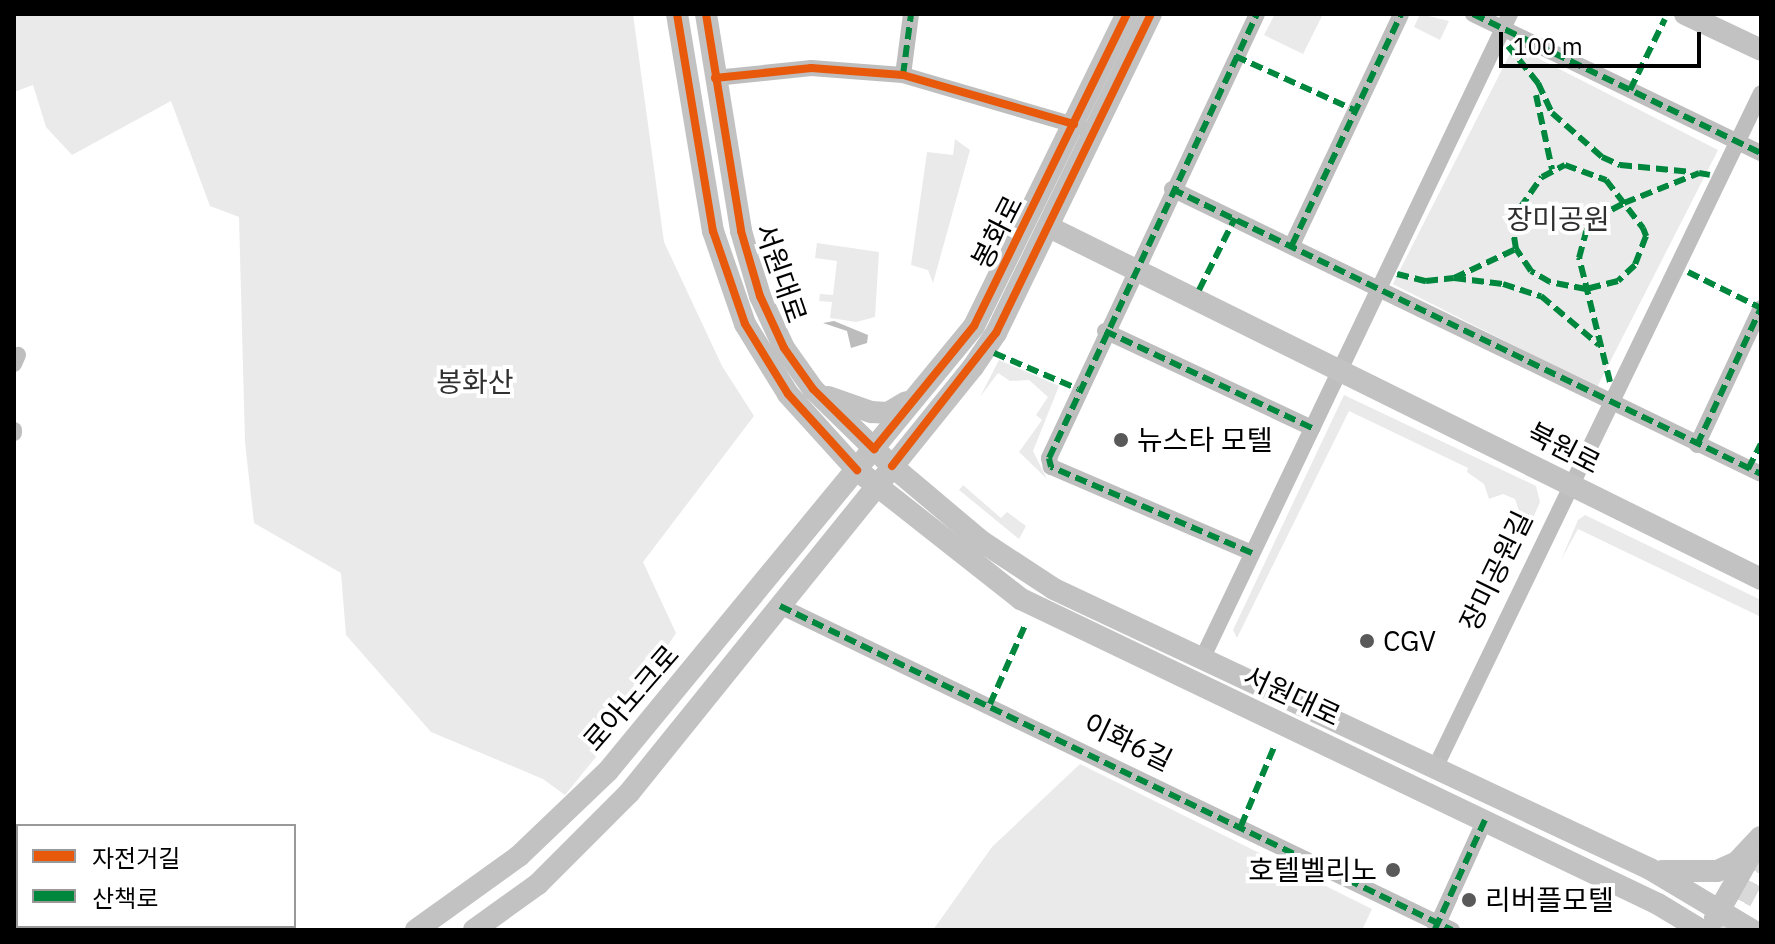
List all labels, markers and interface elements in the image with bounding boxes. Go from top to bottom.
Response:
scale bar [1503,16,1705,66]
text: 100 m [1513,30,1583,62]
street label: 봉화로 [964,190,1030,274]
park label: 장미공원 [1506,202,1610,236]
street label: 서원대로 [748,219,814,327]
park label: 봉화산 [436,365,514,399]
street label: 북원로 [1522,415,1606,481]
place label: 뉴스타 모텔 [1137,423,1272,457]
marker: 뉴스타 모텔 [1112,431,1130,449]
street label: 장미공원길 [1453,506,1539,636]
place label: CGV [1383,624,1436,658]
marker: CGV [1358,632,1376,650]
street label: 로아노크로 [576,638,686,758]
street label: 서원대로 [1238,659,1346,733]
street label: 이화6길 [1078,706,1178,778]
legend [16,824,296,928]
text: 자전거길 [92,842,180,874]
place label: 호텔벨리노 [1248,853,1377,887]
marker: 호텔벨리노 [1384,861,1402,879]
text: 산책로 [92,882,158,914]
place label: 리버플모텔 [1485,883,1614,917]
marker: 리버플모텔 [1460,891,1478,909]

